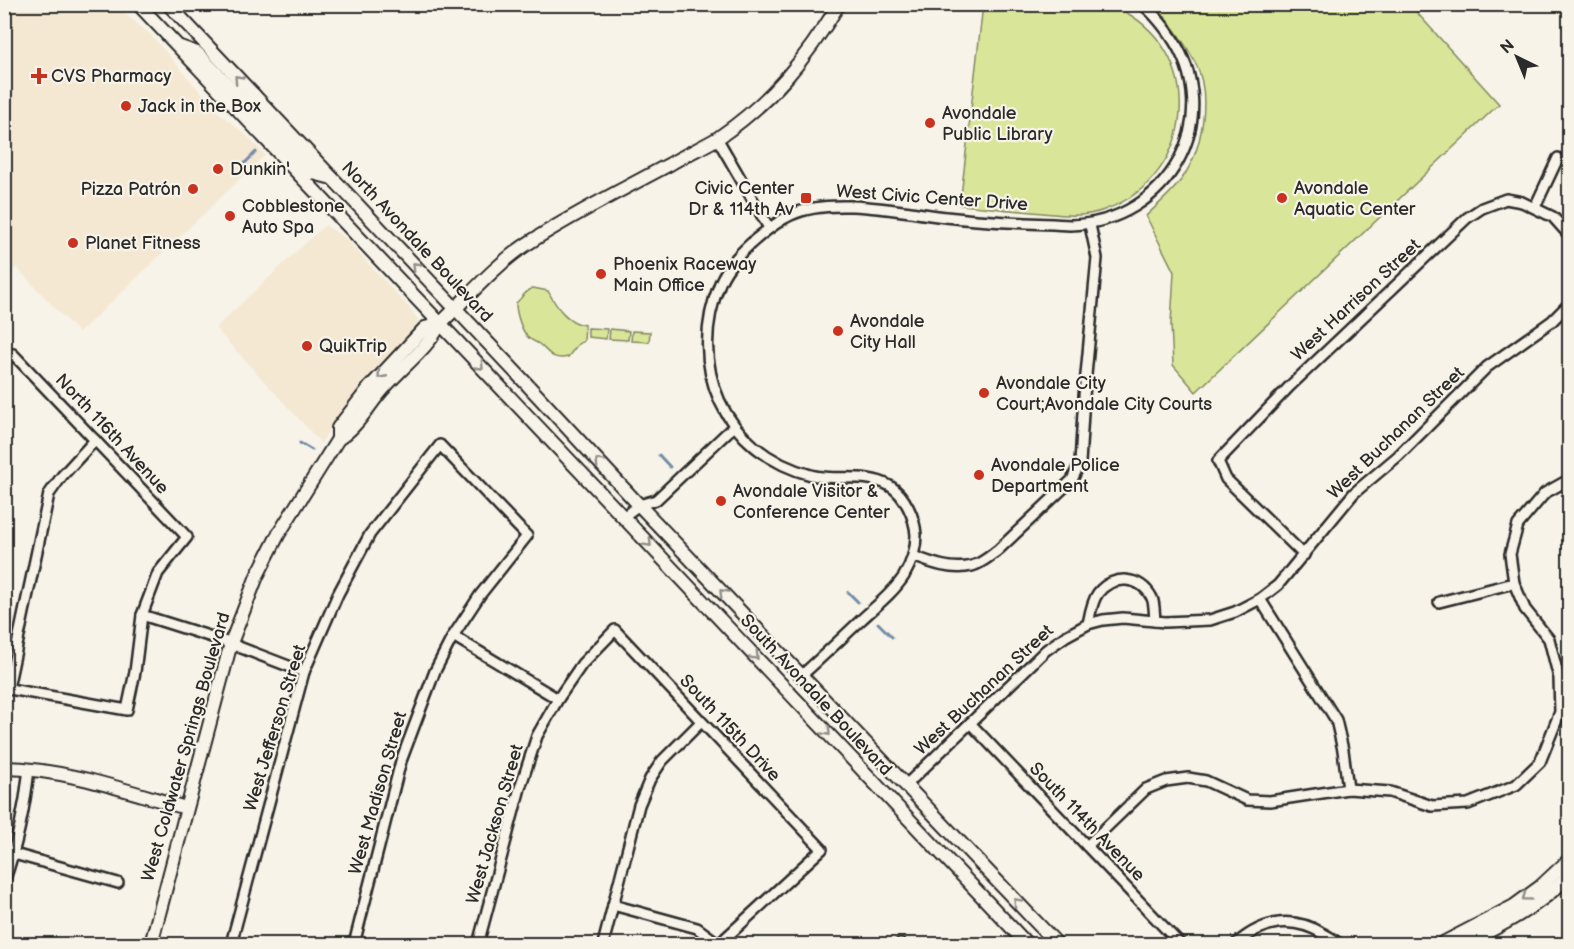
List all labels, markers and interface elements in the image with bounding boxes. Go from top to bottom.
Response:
north arrow [1487,27,1547,87]
text: N [1497,36,1519,58]
place label: CVS Pharmacy [51,66,172,87]
marker: CVS Pharmacy [32,69,46,83]
one-way arrow [235,76,246,87]
place label: Jack in the Box [138,96,262,117]
marker: Jack in the Box [119,99,133,113]
place label: Avondale Public Library [942,103,1054,145]
marker: Avondale Public Library [923,116,937,130]
street label: North Avondale Boulevard [337,157,497,327]
place label: Dunkin' [230,159,290,180]
marker: Dunkin' [211,162,225,176]
place label: Civic Center Dr & 114th Av [688,178,794,220]
place label: Avondale Aquatic Center [1294,178,1416,220]
place label: Pizza Patrón [81,179,181,200]
street label: West Civic Center Drive [836,181,1029,215]
marker: Pizza Patrón [186,182,200,196]
marker: Civic Center Dr & 114th Av [799,191,813,205]
marker: Avondale Aquatic Center [1275,191,1289,205]
place label: Cobblestone Auto Spa [242,196,345,238]
marker: Cobblestone Auto Spa [223,209,237,223]
place label: Planet Fitness [85,233,201,254]
street label: West Harrison Street [1287,234,1425,365]
marker: Planet Fitness [66,236,80,250]
place label: Phoenix Raceway Main Office [613,254,757,296]
one-way arrow [412,263,423,273]
marker: Phoenix Raceway Main Office [594,267,608,281]
place label: Avondale City Hall [850,311,925,353]
marker: Avondale City Hall [831,324,845,338]
place label: QuikTrip [319,336,387,357]
marker: QuikTrip [300,339,314,353]
one-way arrow [473,359,484,370]
street label: West Buchanan Street [1323,362,1469,504]
one-way arrow [377,368,388,378]
street label: North 116th Avenue [51,370,173,499]
place label: Avondale City Court;Avondale City Courts [996,373,1212,415]
marker: Avondale City Court;Avondale City Courts [977,386,991,400]
place label: Avondale Police Department [991,455,1120,497]
one-way arrow [595,459,606,469]
marker: Avondale Police Department [972,468,986,482]
place label: Avondale Visitor & Conference Center [733,481,890,523]
marker: Avondale Visitor & Conference Center [714,494,728,508]
one-way arrow [641,537,652,547]
one-way arrow [719,590,730,600]
street label: West Coldwater Springs Boulevard [137,610,235,884]
street label: South Avondale Boulevard [736,610,896,780]
street label: West Buchanan Street [910,620,1058,760]
street label: West Jefferson Street [240,641,311,814]
one-way arrow [748,650,759,660]
street label: South 115th Drive [675,670,785,786]
street label: West Madison Street [345,709,411,877]
one-way arrow [819,725,830,736]
street label: West Jackson Street [462,741,528,906]
street label: South 114th Avenue [1025,758,1149,886]
one-way arrow [1521,890,1532,901]
one-way arrow [1013,898,1024,909]

